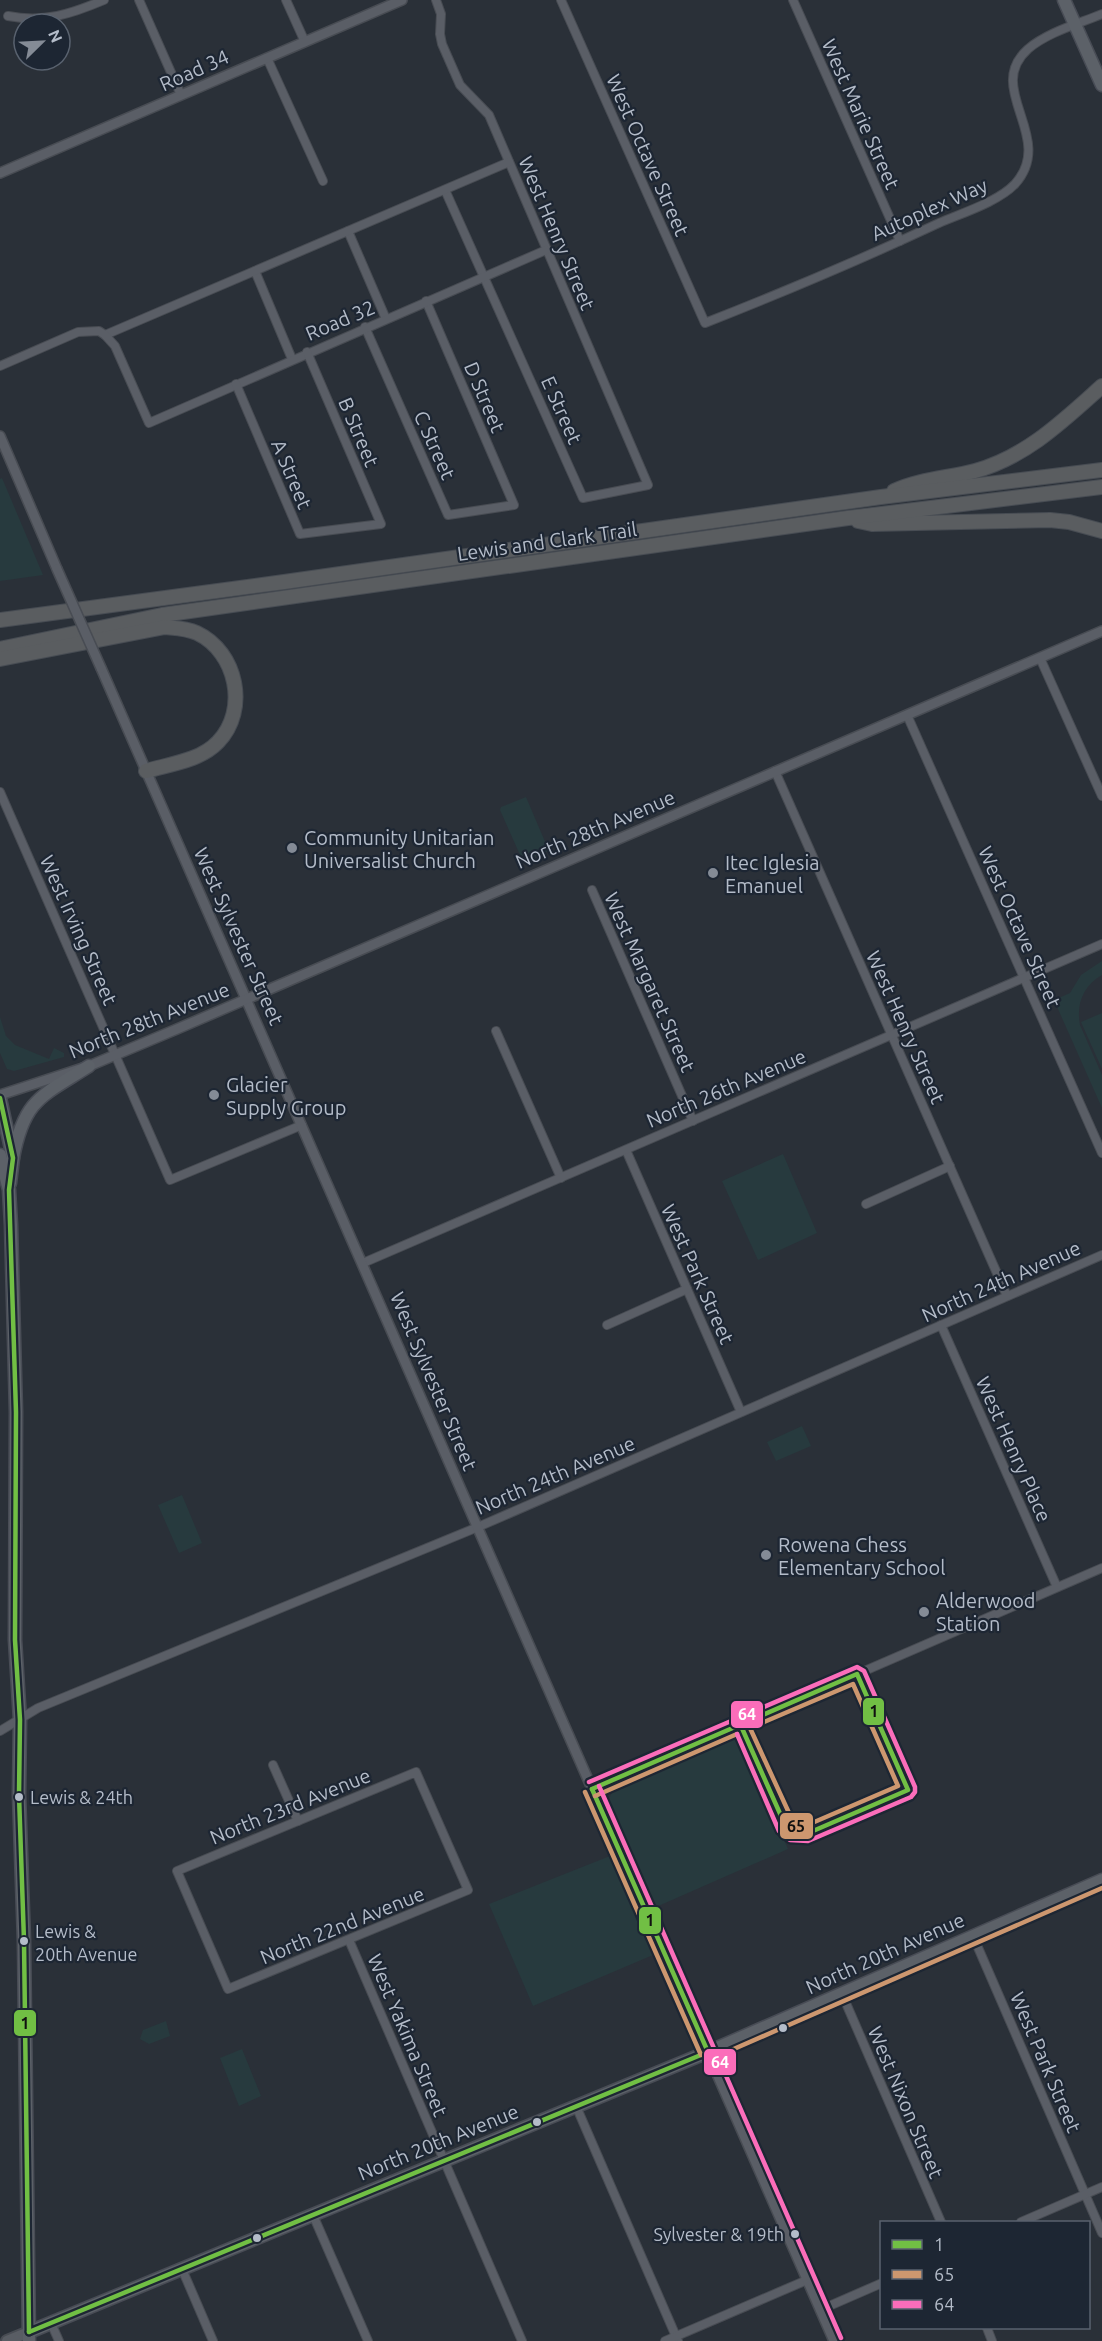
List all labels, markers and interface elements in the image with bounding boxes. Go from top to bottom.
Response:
north arrow [12,12,72,72]
text: N [45,27,66,45]
street label: West Marie Street [818,35,904,193]
street label: Road 34 [156,45,232,95]
street label: West Octave Street [602,71,694,239]
street label: West Henry Street [514,153,600,313]
street label: Autoplex Way [867,173,991,245]
street label: Road 32 [302,295,378,345]
street label: D Street [460,358,510,436]
street label: E Street [537,373,587,448]
street label: B Street [334,394,384,470]
street label: C Street [410,407,460,483]
street label: A Street [267,436,317,512]
street label: Lewis and Clark Trail [456,517,638,565]
street label: North 28th Avenue [512,785,678,873]
place label: Community Unitarian Universalist Church [304,826,494,872]
marker: Community Unitarian Universalist Church [285,841,299,855]
street label: West Octave Street [974,843,1066,1011]
street label: West Sylvester Street [189,844,289,1028]
place label: Itec Iglesia Emanuel [725,851,820,897]
street label: West Irving Street [36,852,122,1009]
marker: Itec Iglesia Emanuel [706,866,720,880]
street label: West Margaret Street [600,889,700,1076]
street label: West Henry Street [862,947,950,1107]
street label: North 28th Avenue [65,977,233,1063]
street label: North 26th Avenue [643,1044,809,1132]
place label: Glacier Supply Group [226,1073,346,1119]
marker: Glacier Supply Group [207,1088,221,1102]
street label: West Park Street [657,1201,739,1348]
street label: North 24th Avenue [918,1236,1084,1326]
street label: West Sylvester Street [386,1288,482,1474]
street label: West Henry Place [972,1373,1056,1525]
street label: North 24th Avenue [472,1431,638,1519]
place label: Rowena Chess Elementary School [778,1533,945,1579]
marker: Rowena Chess Elementary School [759,1548,773,1562]
place label: Alderwood Station [936,1589,1036,1635]
marker: Alderwood Station [917,1605,931,1619]
line badge: 1 [862,1697,885,1726]
line badge: 64 [730,1700,764,1729]
text: 1 [869,1702,879,1720]
text: 64 [738,1705,756,1723]
street label: North 23rd Avenue [206,1763,374,1849]
place label: Lewis & 24th [30,1787,133,1807]
marker: Lewis & 24th [13,1791,25,1803]
line badge: 65 [779,1812,814,1840]
text: 65 [787,1817,805,1835]
street label: North 22nd Avenue [257,1882,427,1968]
line badge: 1 [638,1906,662,1935]
street label: North 20th Avenue [802,1908,968,1998]
text: 1 [645,1911,655,1929]
place label: Lewis & 20th Avenue [35,1921,137,1964]
marker: Lewis & 20th Avenue [18,1935,30,1947]
street label: West Yakima Street [363,1950,453,2120]
street label: West Park Street [1006,1988,1086,2136]
line badge: 1 [13,2009,37,2037]
text: 1 [20,2014,30,2032]
unlabelled marker [777,2022,789,2034]
street label: West Nixon Street [864,2023,948,2182]
line badge: 64 [703,2048,737,2076]
text: 64 [711,2053,729,2071]
street label: North 20th Avenue [354,2099,522,2185]
unlabelled marker [531,2116,543,2128]
legend [880,2221,1090,2329]
place label: Sylvester & 19th [653,2224,784,2244]
marker: Sylvester & 19th [789,2228,801,2240]
unlabelled marker [251,2232,263,2244]
text: 1 [934,2234,944,2254]
text: 65 [934,2264,954,2284]
text: 64 [934,2294,954,2314]

